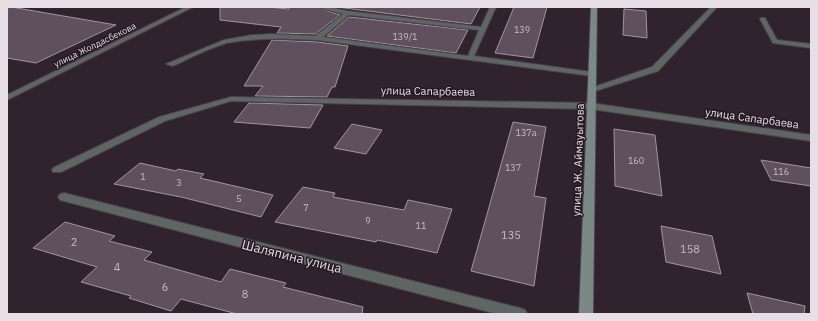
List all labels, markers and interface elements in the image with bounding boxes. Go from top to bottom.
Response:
street label: улица Жолдасбекова [52,20,138,69]
house number: 139 [514,24,530,35]
house number: 139/1 [392,31,418,42]
street label: улица Сапарбаева [381,83,475,99]
street label: улица Ж. Аймауытова [569,103,587,217]
street label: улица Сапарбаева [704,104,800,132]
house number: 137а [515,127,537,138]
house number: 160 [628,155,644,166]
house number: 137 [505,162,521,173]
house number: 116 [773,166,789,177]
house number: 1 [140,171,146,182]
house number: 3 [176,177,182,188]
house number: 5 [236,193,242,204]
house number: 7 [303,202,309,213]
house number: 9 [365,215,371,226]
house number: 11 [416,220,426,231]
house number: 135 [501,228,521,242]
house number: 2 [71,235,77,249]
street label: Шаляпина улица [240,236,344,277]
house number: 158 [680,242,700,256]
house number: 4 [114,260,121,274]
house number: 6 [162,280,168,294]
house number: 8 [242,287,248,301]

